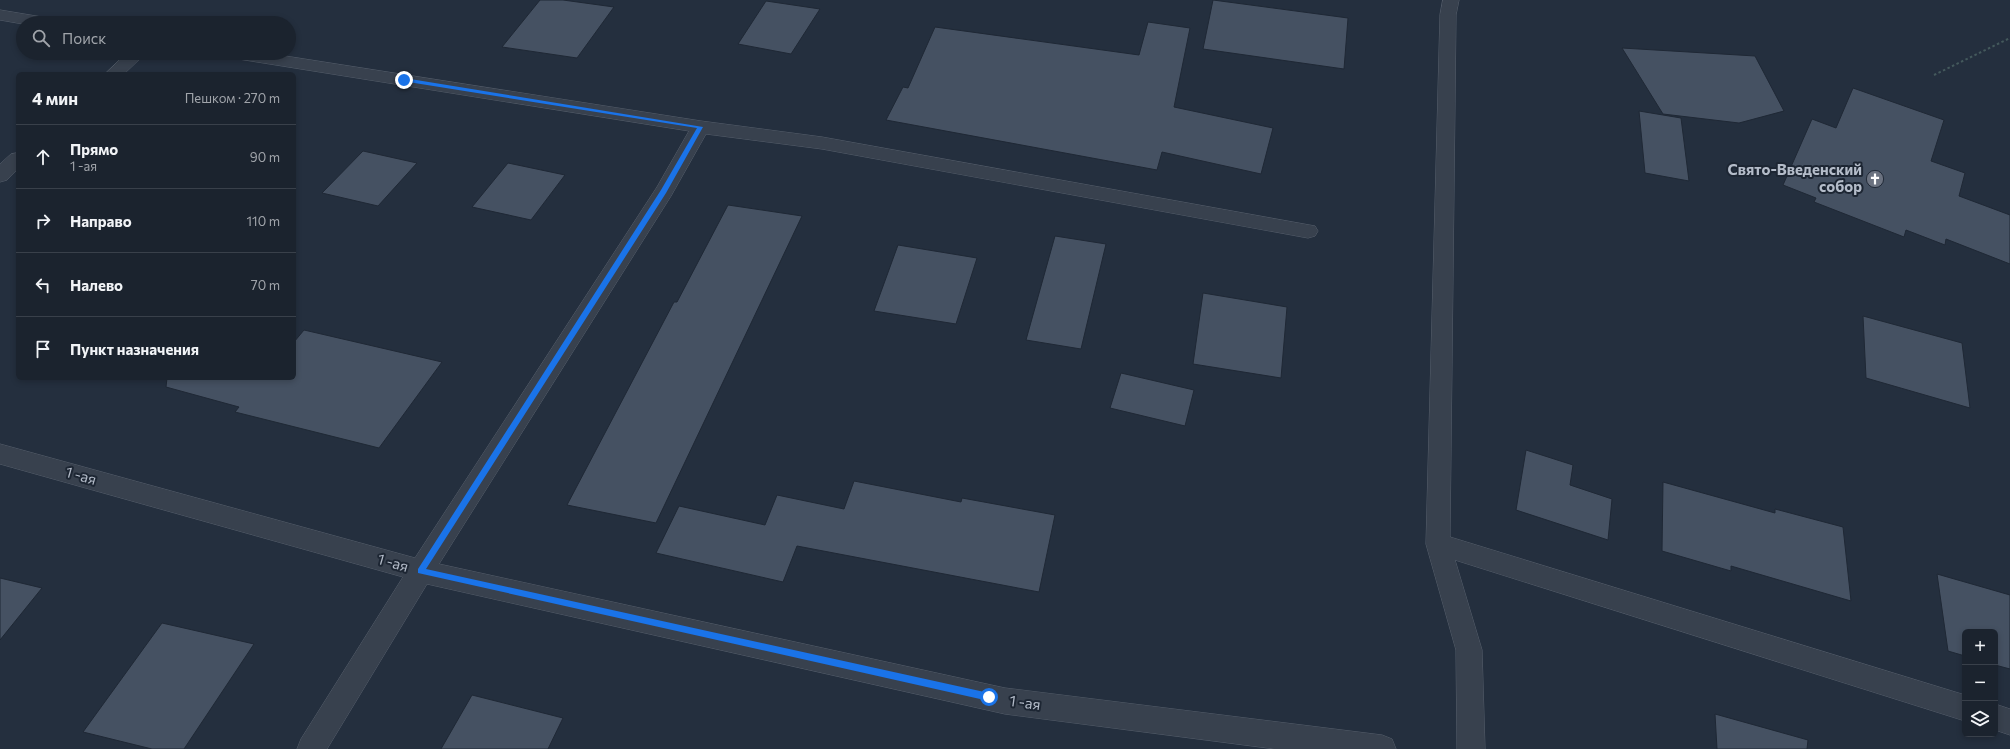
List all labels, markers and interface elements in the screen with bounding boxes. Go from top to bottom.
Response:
search box [16,16,296,60]
icon: search [30,27,52,49]
text: Поиск [62,29,106,47]
route end [395,71,413,89]
text: 4 мин [32,88,78,109]
text: Пешком · 270 m [185,90,280,106]
text: Прямо [70,140,118,158]
icon: ahead [32,146,54,168]
text: 90 m [250,149,280,165]
text: 1 -ая [70,158,97,174]
place label: Свято-Введенский собор [1728,160,1862,195]
church icon: Свято-Введенский собор [1865,169,1885,189]
icon: right [32,210,54,232]
text: Направо [70,212,132,230]
text: 110 m [247,213,280,229]
icon: left [32,274,54,296]
text: Налево [70,276,123,294]
text: 70 m [251,277,280,293]
icon: arrive [32,338,54,360]
text: Пункт назначения [70,340,199,358]
street label: 1 -ая [64,462,99,488]
street label: 1 -ая [376,549,411,575]
map controls [1962,629,1998,737]
button: + [1962,629,1998,665]
button: − [1962,665,1998,701]
route start [980,688,998,706]
street label: 1 -ая [1008,691,1042,713]
button: layers [1962,701,1998,737]

